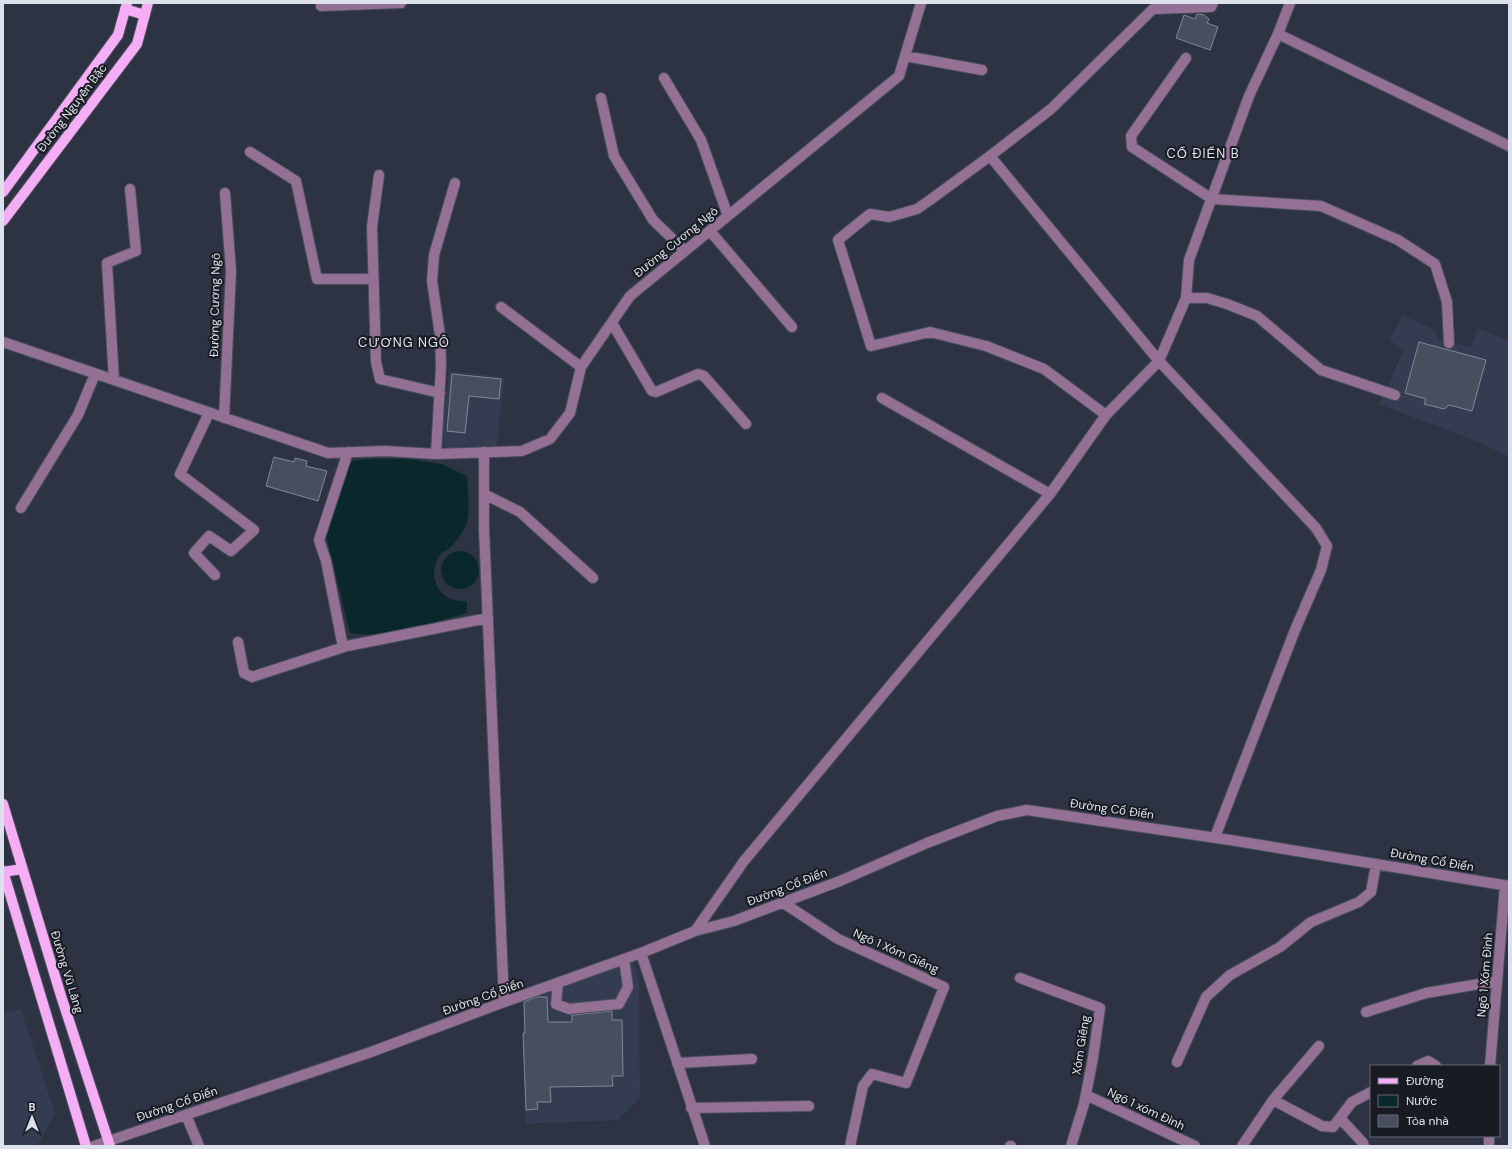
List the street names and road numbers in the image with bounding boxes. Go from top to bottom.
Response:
street label: Đường Nguyễn Bặc [33,60,111,155]
street label: Đường Cương Ngô [630,203,722,281]
street label: Đường Cương Ngô [206,253,224,357]
street label: Đường Cổ Điển [1069,795,1155,823]
street label: Đường Cổ Điển [1389,845,1475,875]
street label: Đường Cổ Điển [745,864,829,910]
street label: Ngõ 1 Xóm Giếng [851,925,942,977]
street label: Đường Vũ Lăng [47,929,87,1016]
street label: Ngõ 1 Xóm Đình [1473,932,1497,1018]
street label: Đường Cổ Điển [441,975,526,1019]
street label: Xóm Giếng [1068,1014,1094,1076]
street label: Đường Cổ Điển [134,1083,220,1125]
street label: Ngõ 1 xóm Đình [1105,1084,1187,1134]

